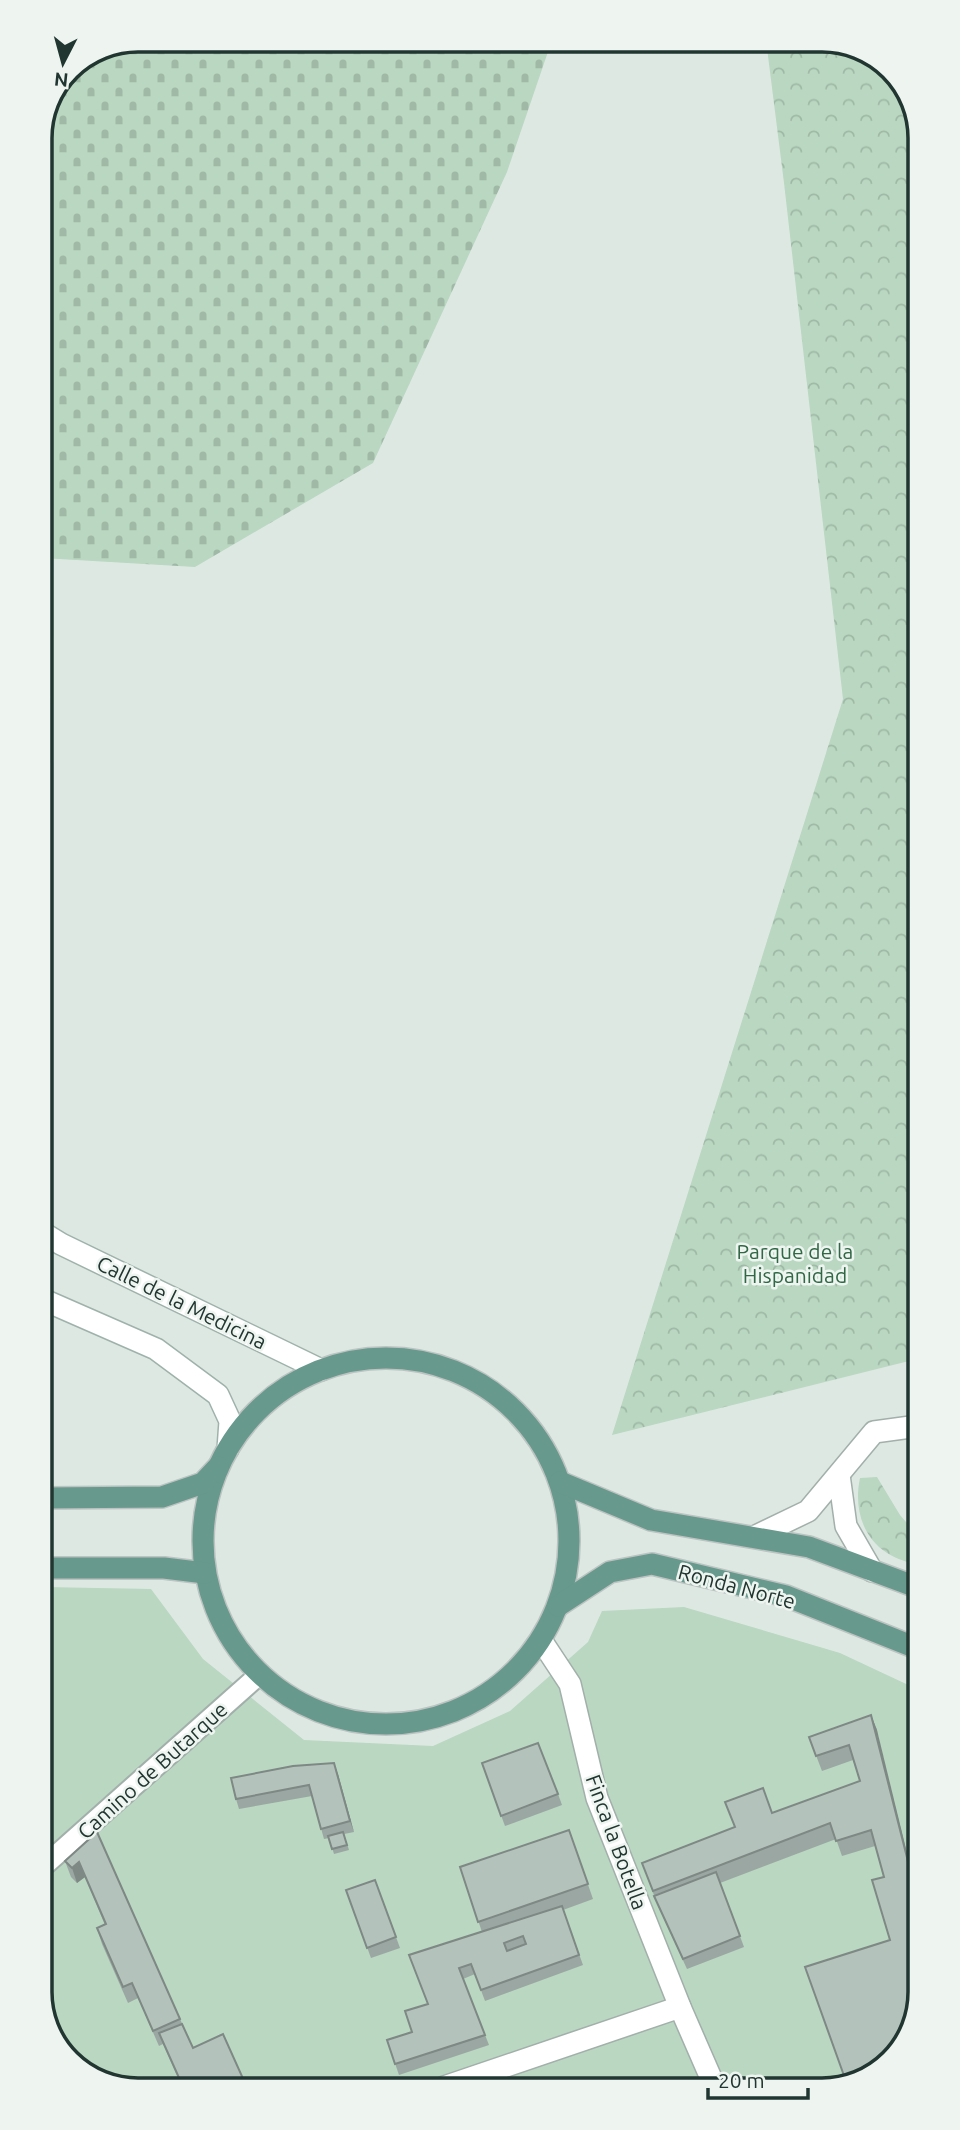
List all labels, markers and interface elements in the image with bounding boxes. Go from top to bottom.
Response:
north arrow [28,28,98,98]
text: N [53,68,69,92]
park label: Parque de la Hispanidad [737,1239,853,1287]
street label: Calle de la Medicina [93,1250,271,1354]
street label: Ronda Norte [676,1559,798,1613]
street label: Camino de Butarque [72,1697,232,1843]
street label: Finca la Botella [581,1771,653,1913]
scale bar [708,2056,808,2100]
text: 20 m [718,2068,765,2092]

